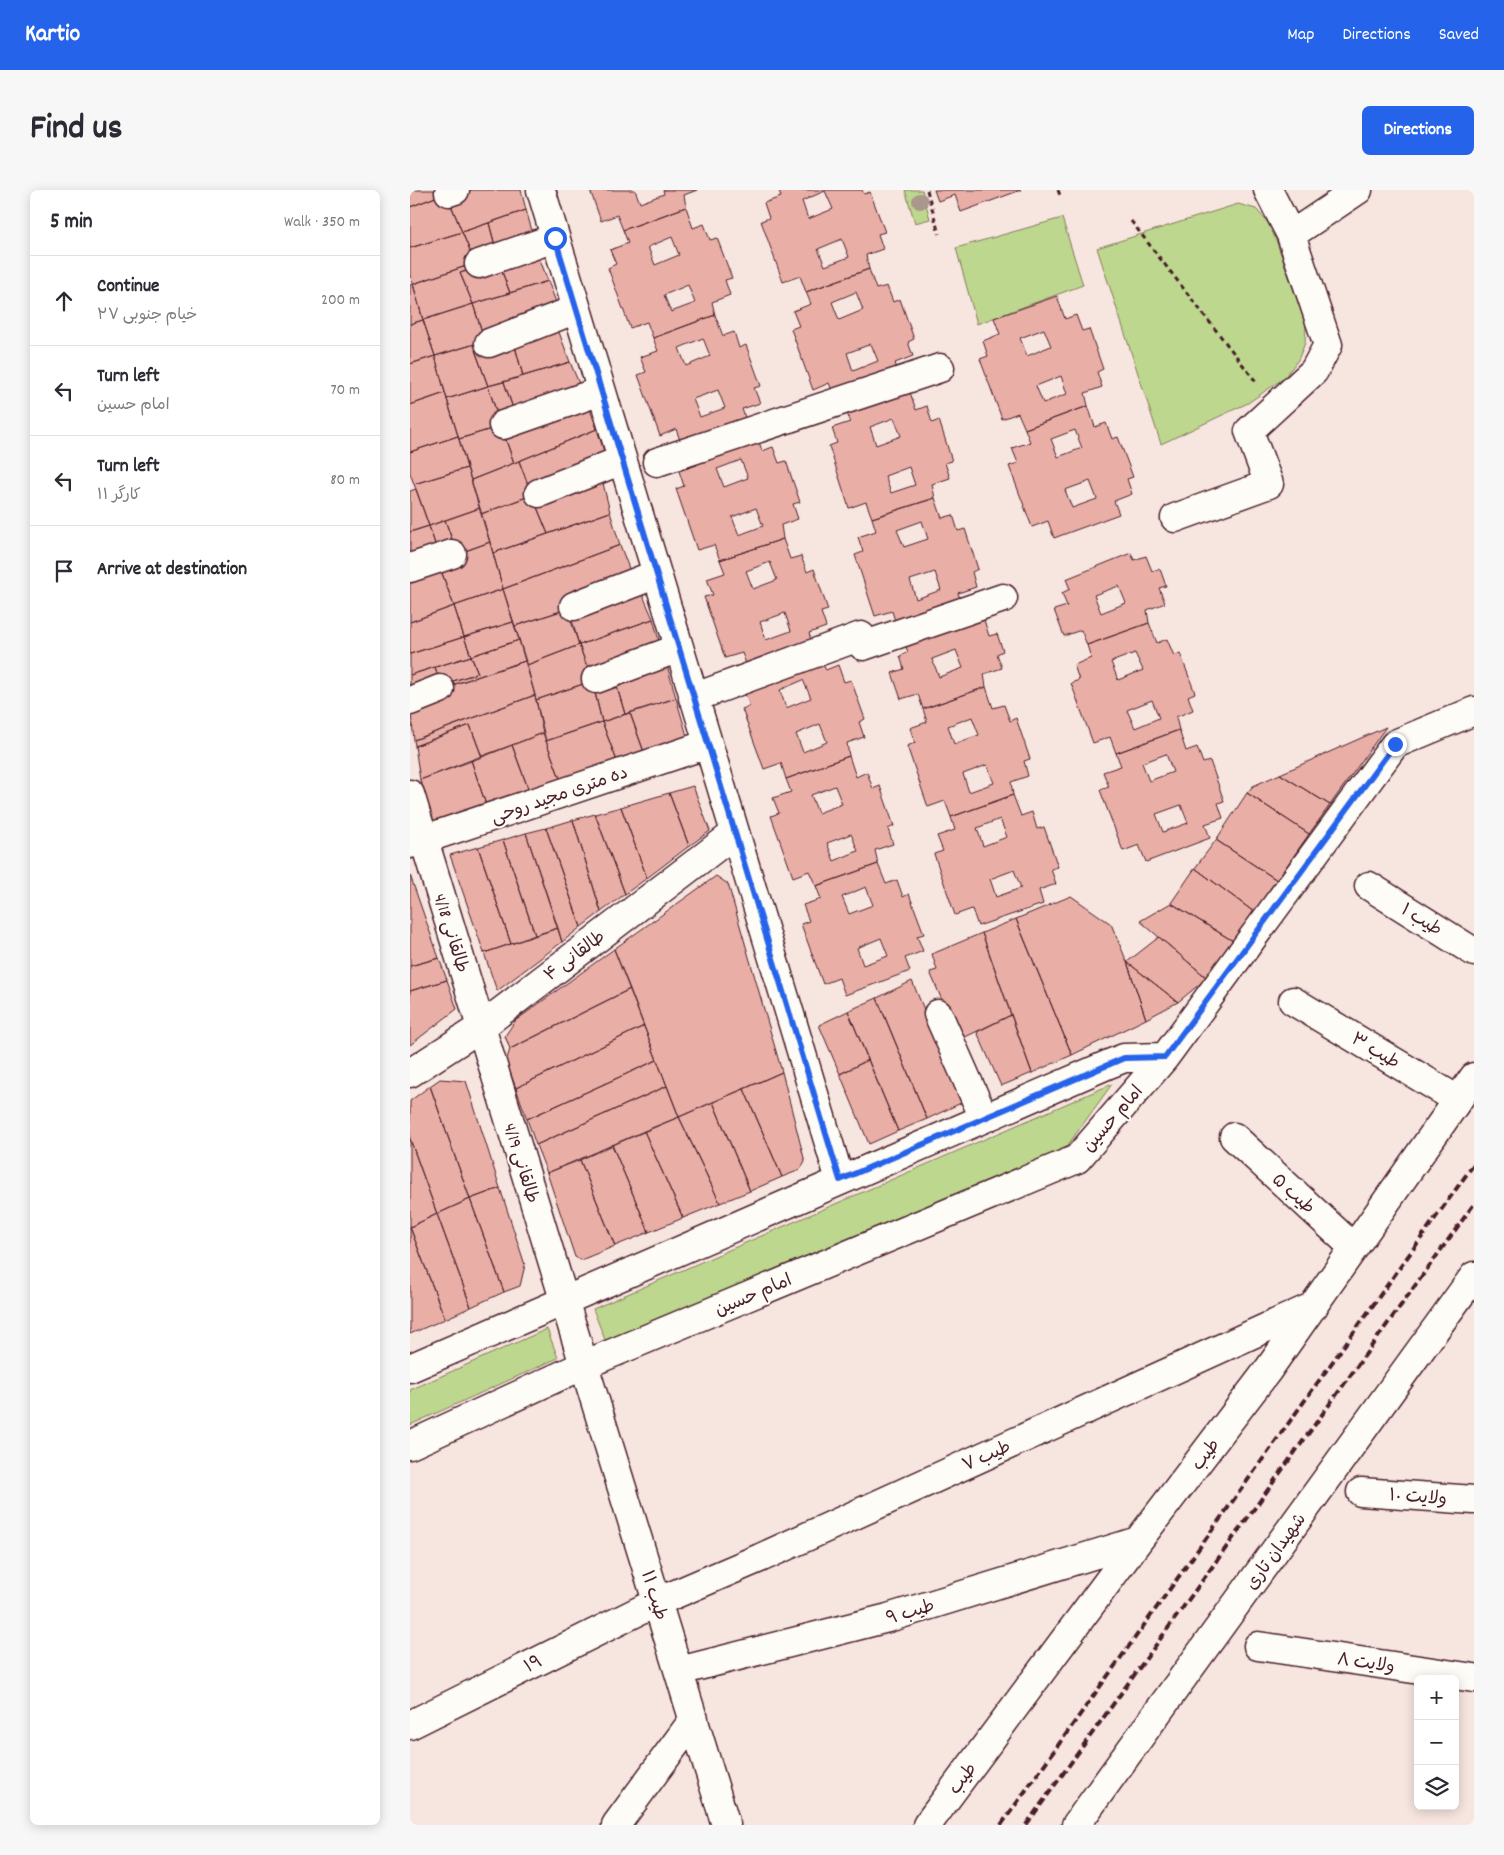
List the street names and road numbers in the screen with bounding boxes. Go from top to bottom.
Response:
street label: ده متری مجید روحی [488,761,632,832]
street label: طالقانی 4/18 [426,891,473,976]
street label: طیب ۱ [1395,899,1446,944]
street label: طالقانی ۴ [540,926,611,988]
street label: طیب ۳ [1346,1028,1404,1076]
street label: امام حسین [1078,1081,1150,1159]
street label: طالقانی 4/19 [496,1121,544,1207]
street label: طیب ۵ [1265,1169,1319,1221]
street label: امام حسین [712,1269,796,1324]
street label: طیب [1187,1434,1227,1477]
street label: طیب ۷ [959,1436,1015,1479]
street label: ولایت ۱۰ [1388,1484,1448,1513]
street label: شهیدان تاری [1241,1509,1313,1596]
street label: طیب ۱۱ [633,1568,672,1624]
street label: طیب ۹ [883,1594,938,1633]
street label: ولایت ۸ [1335,1648,1396,1681]
street label: ۱۹ [521,1650,548,1680]
street label: طیب [944,1758,984,1801]

